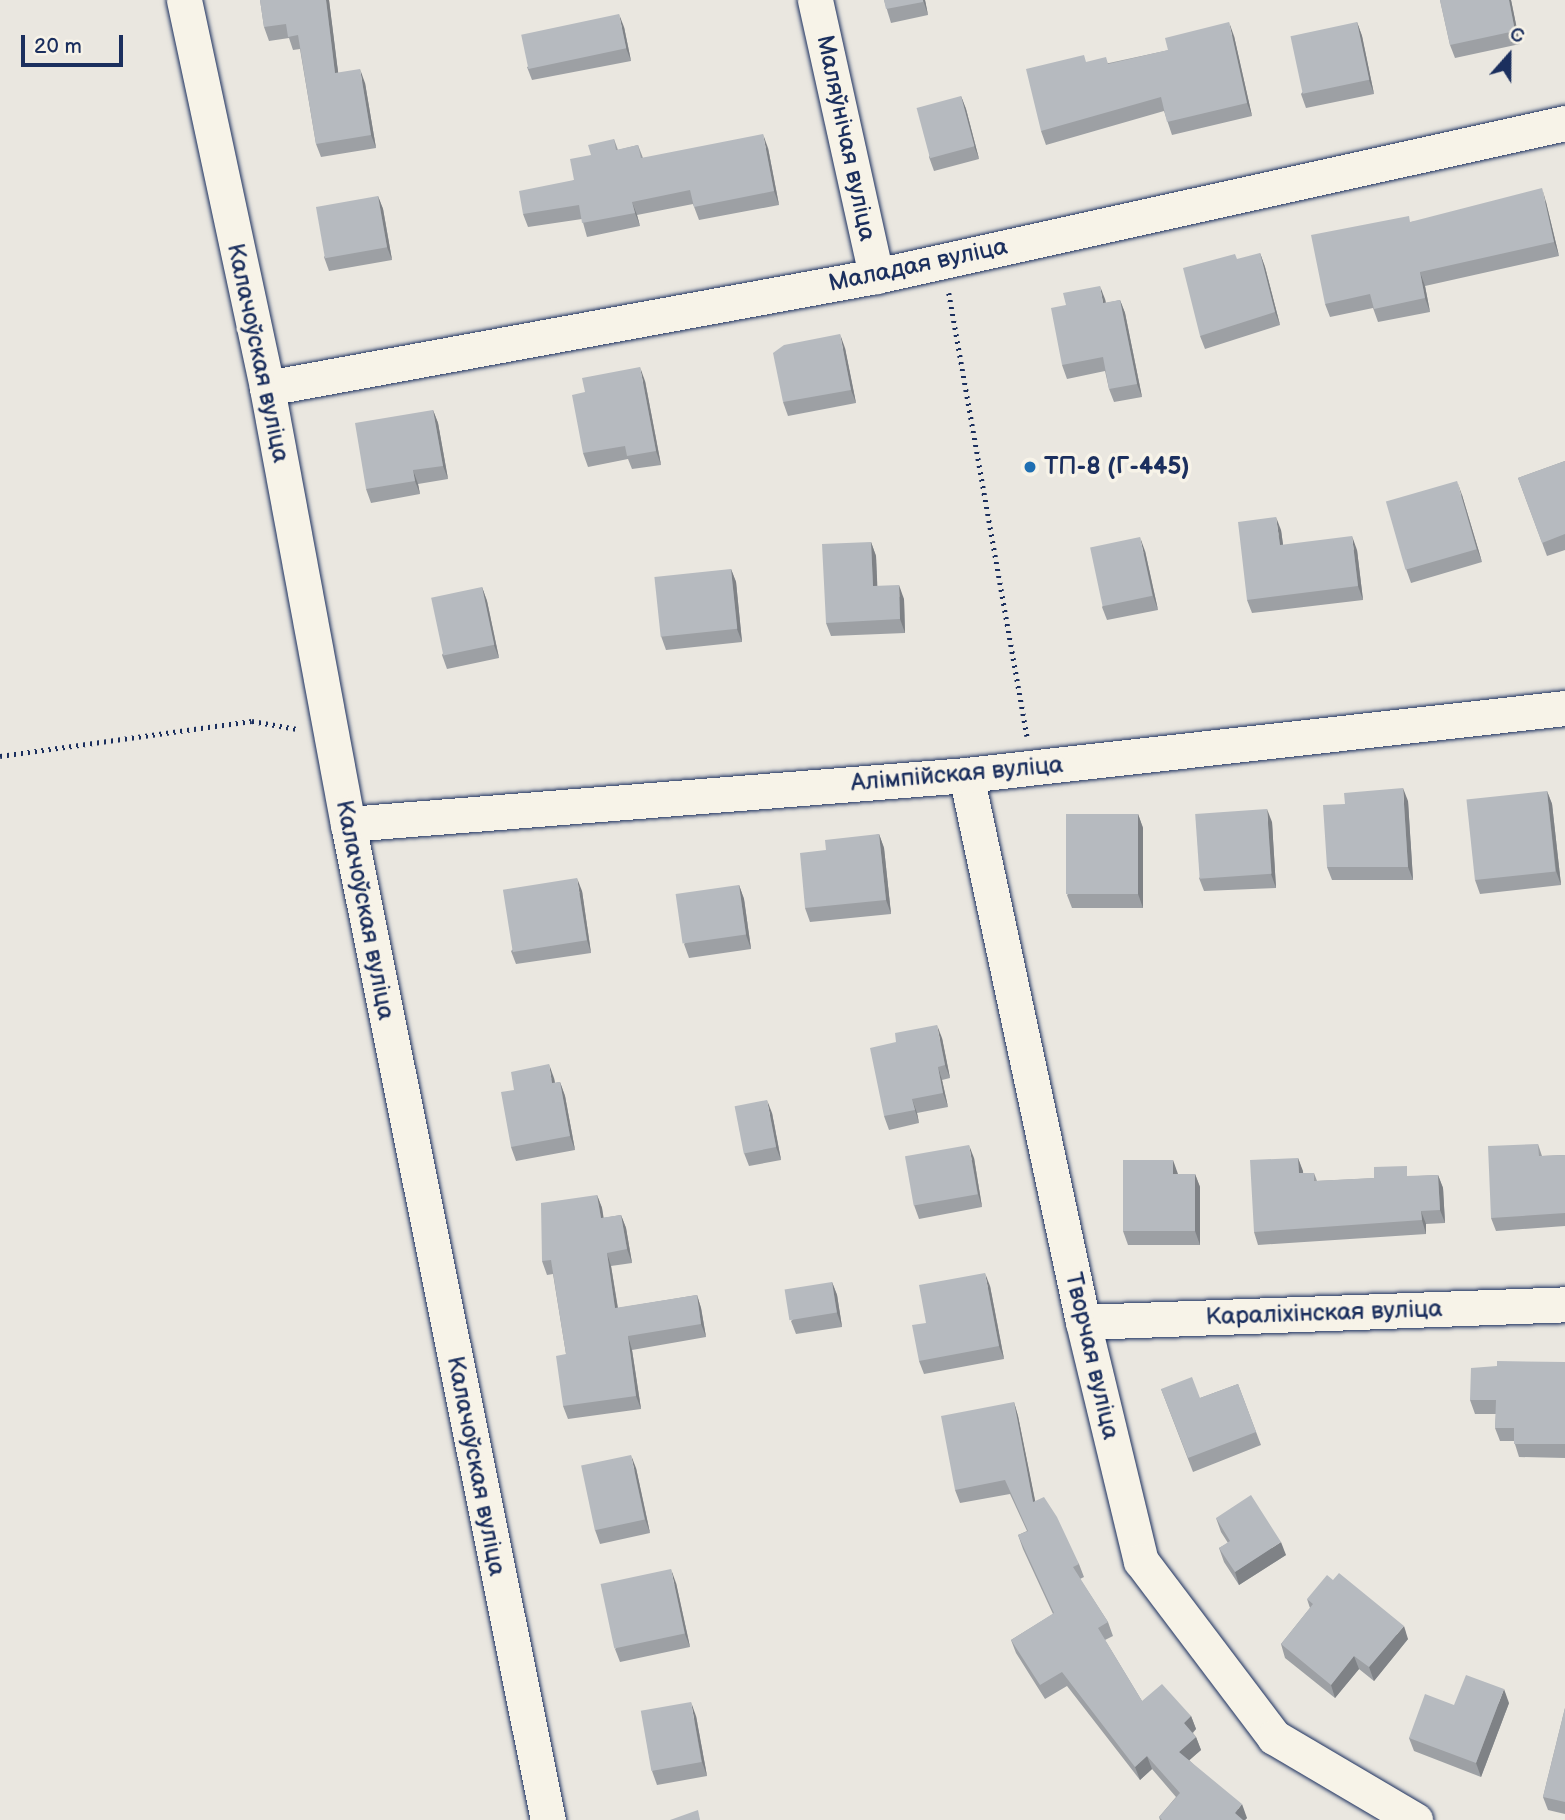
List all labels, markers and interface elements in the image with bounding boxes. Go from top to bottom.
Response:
scale bar [24,21,126,65]
north arrow [1474,21,1544,91]
text: С [1506,23,1527,49]
street label: Маляўнічая вуліца [810,32,882,244]
text: 20 m [34,34,82,59]
street label: Маладая вуліца [826,232,1010,298]
street label: Калачоўская вуліца [221,241,295,465]
place label: ТП-8 (Г-445) [1044,453,1190,481]
marker: ТП-8 (Г-445) [1022,459,1038,475]
street label: Алімпійская вуліца [850,750,1064,798]
street label: Калачоўская вуліца [330,798,400,1022]
street label: Творчая вуліца [1059,1270,1125,1442]
street label: Караліхінская вуліца [1205,1294,1443,1332]
street label: Калачоўская вуліца [441,1354,511,1578]

